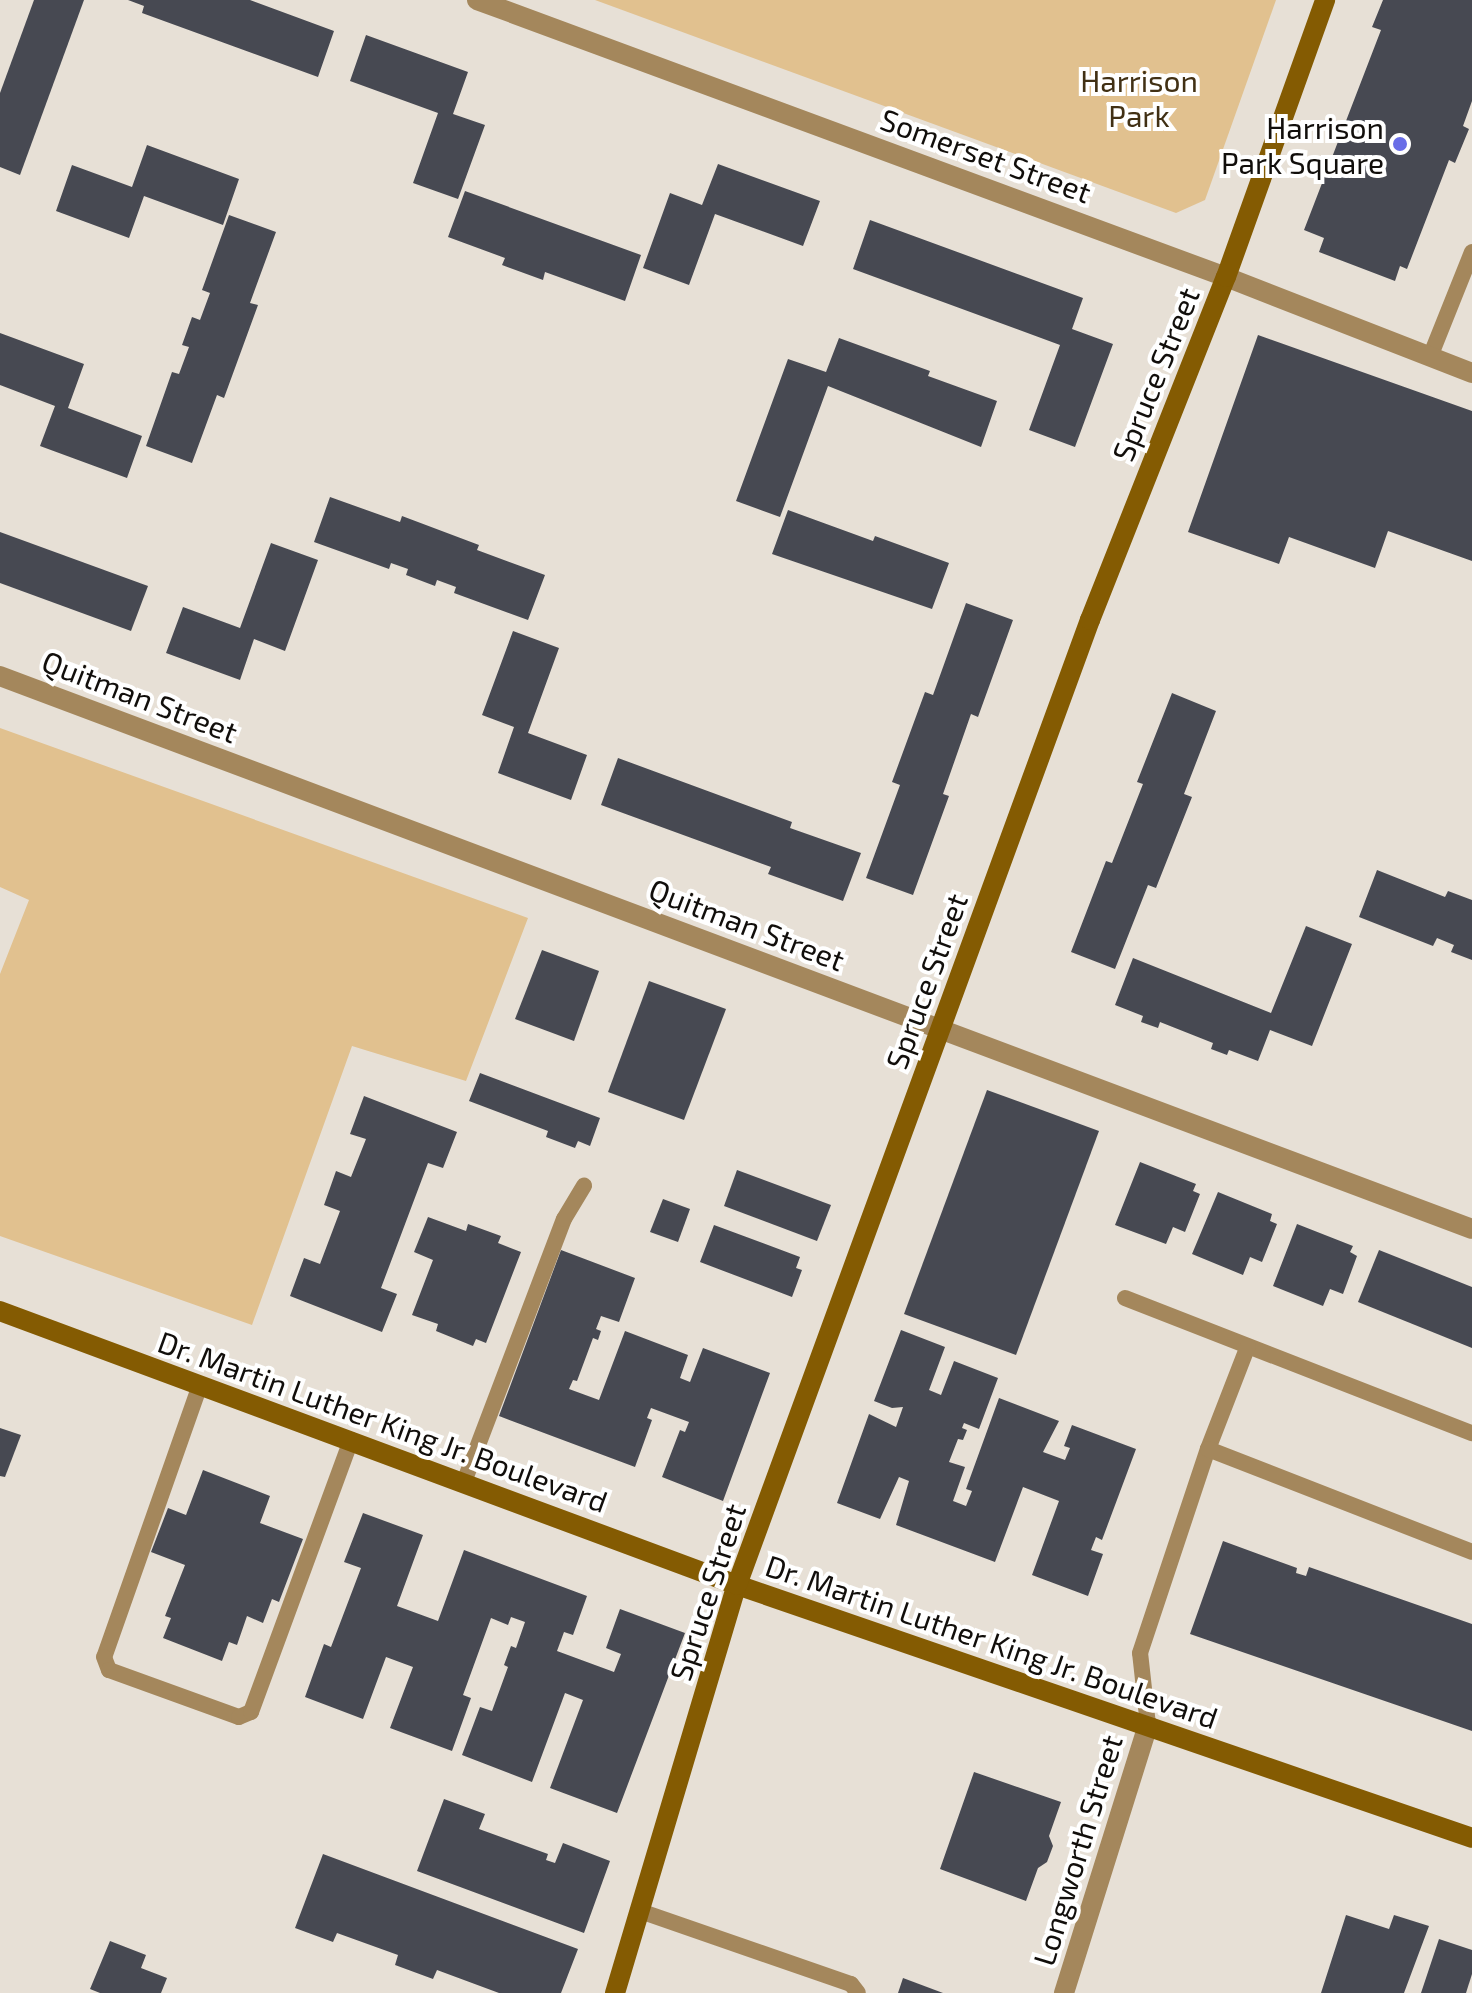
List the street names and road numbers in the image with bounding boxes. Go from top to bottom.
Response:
street label: Somerset Street [876,100,1096,210]
street label: Spruce Street [1104,282,1206,466]
street label: Quitman Street [37,642,243,750]
street label: Quitman Street [644,870,850,978]
street label: Spruce Street [878,888,974,1074]
street label: Dr. Martin Luther King Jr. Boulevard [153,1323,613,1519]
street label: Spruce Street [661,1499,753,1685]
street label: Dr. Martin Luther King Jr. Boulevard [761,1546,1223,1736]
street label: Longworth Street [1025,1730,1129,1970]

